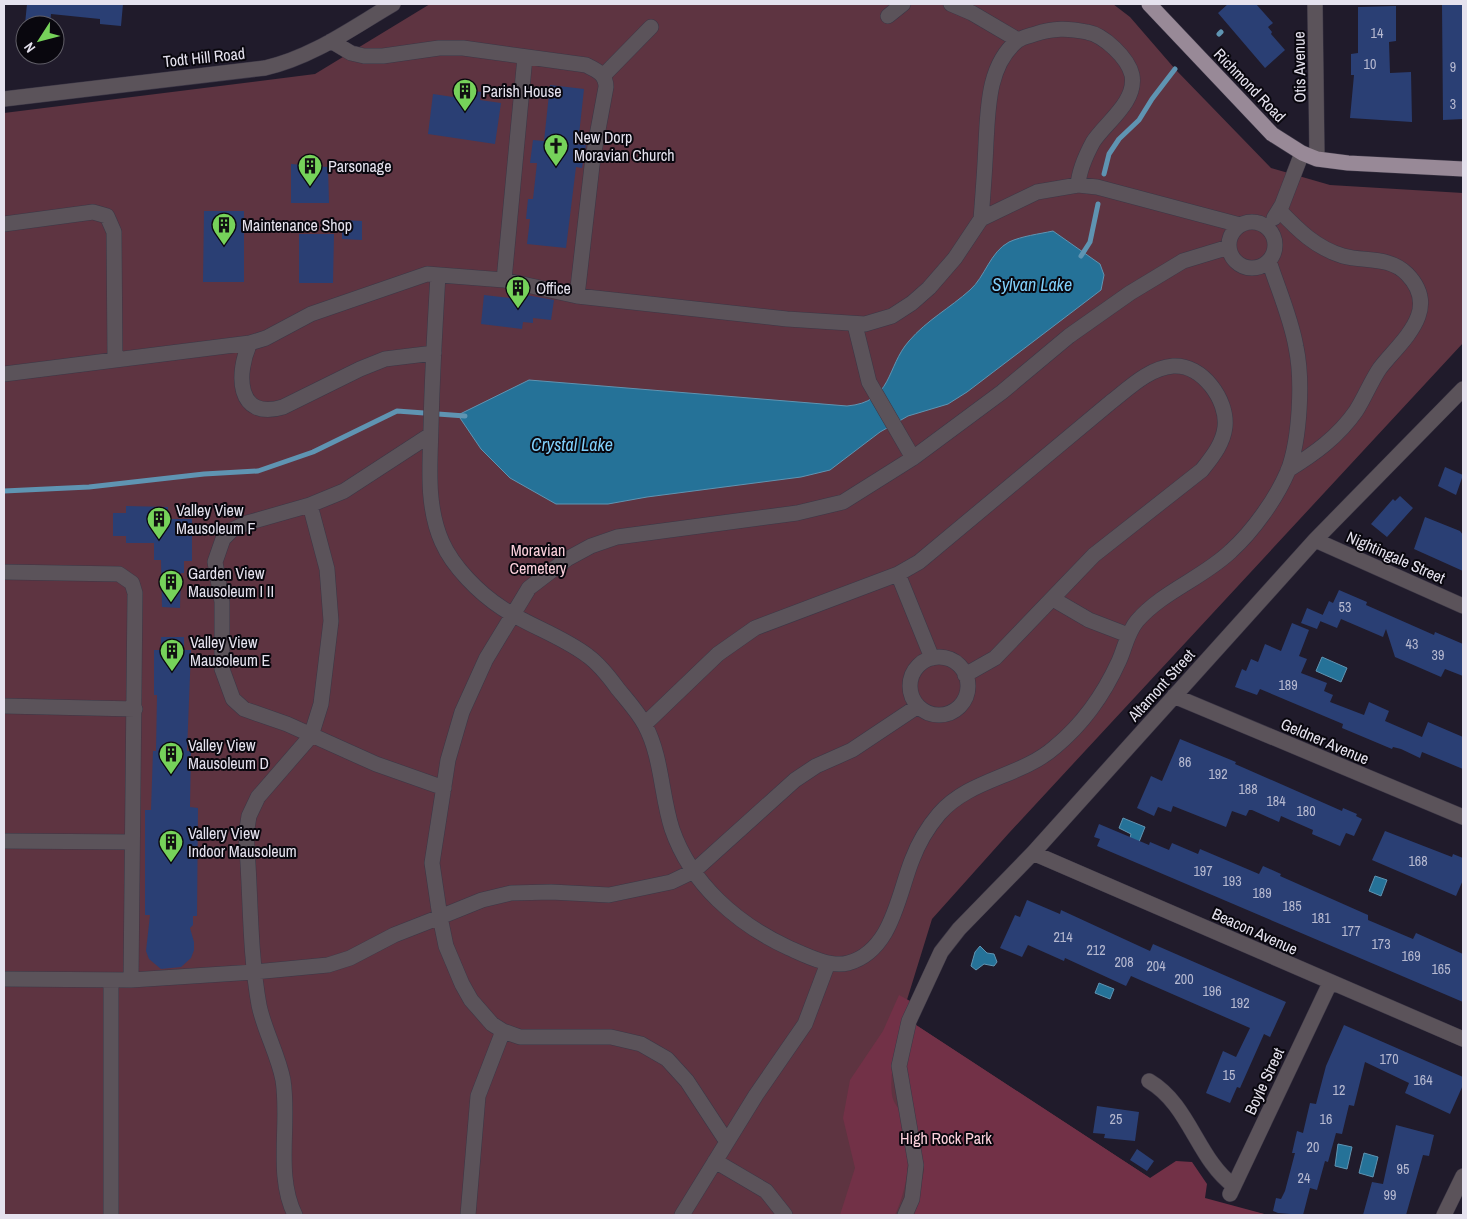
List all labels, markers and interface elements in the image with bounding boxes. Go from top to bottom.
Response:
north arrow [15,15,65,65]
house number: 14 [1371,24,1384,42]
street label: Otis Avenue [1287,31,1311,103]
text: N [20,39,39,56]
street label: Todt Hill Road [162,42,246,72]
street label: Richmond Road [1209,43,1291,127]
house number: 10 [1364,55,1376,73]
house number: 9 [1450,58,1456,76]
building icon: Parish House [452,78,478,112]
place label: Parish House [482,80,562,102]
house number: 3 [1450,95,1456,113]
place label: New Dorp Moravian Church [574,126,675,166]
church icon: New Dorp Moravian Church [543,133,569,167]
building icon: Parsonage [297,153,323,187]
place label: Parsonage [328,155,391,177]
building icon: Maintenance Shop [211,212,237,246]
place label: Maintenance Shop [242,214,352,236]
water label: Sylvan Lake [992,272,1072,297]
building icon: Office [505,275,531,309]
place label: Office [536,277,571,299]
water label: Crystal Lake [531,432,613,457]
place label: Valley View Mausoleum F [176,499,255,539]
building icon: Valley View Mausoleum F [146,506,172,540]
street label: Nightingale Street [1343,525,1449,589]
park label: Moravian Cemetery [510,539,567,579]
place label: Garden View Mausoleum I II [188,562,274,602]
building icon: Garden View Mausoleum I II [158,569,184,603]
house number: 53 [1339,598,1351,616]
place label: Valley View Mausoleum E [190,631,270,671]
house number: 43 [1406,635,1418,653]
building icon: Valley View Mausoleum E [159,638,185,672]
street label: Altamont Street [1122,644,1200,727]
house number: 39 [1432,646,1444,664]
house number: 189 [1278,676,1298,694]
street label: Geldner Avenue [1277,713,1373,769]
place label: Valley View Mausoleum D [188,734,269,774]
building icon: Valley View Mausoleum D [158,741,184,775]
house number: 86 [1179,753,1191,771]
house number: 192 [1208,765,1228,783]
house number: 188 [1238,780,1258,798]
house number: 184 [1266,792,1286,810]
house number: 180 [1296,802,1316,820]
place label: Vallery View Indoor Mausoleum [188,822,297,862]
building icon: Vallery View Indoor Mausoleum [158,829,184,863]
house number: 168 [1408,852,1428,870]
house number: 197 [1193,862,1213,880]
house number: 193 [1222,872,1242,890]
house number: 189 [1252,884,1272,902]
house number: 185 [1282,897,1302,915]
street label: Beacon Avenue [1209,902,1301,960]
house number: 181 [1311,909,1331,927]
house number: 177 [1341,922,1361,940]
house number: 214 [1053,928,1073,946]
house number: 173 [1371,935,1391,953]
house number: 212 [1086,941,1106,959]
house number: 169 [1401,947,1421,965]
house number: 208 [1114,953,1134,971]
house number: 204 [1146,957,1166,975]
house number: 165 [1431,960,1451,978]
house number: 200 [1174,970,1194,988]
house number: 196 [1202,982,1222,1000]
house number: 192 [1230,994,1250,1012]
street label: Boyle Street [1239,1044,1289,1118]
house number: 170 [1379,1050,1399,1068]
house number: 15 [1223,1066,1235,1084]
house number: 164 [1413,1071,1433,1089]
house number: 12 [1333,1081,1345,1099]
house number: 25 [1110,1110,1122,1128]
house number: 16 [1320,1110,1332,1128]
park label: High Rock Park [900,1127,992,1149]
house number: 20 [1307,1138,1319,1156]
house number: 95 [1397,1160,1409,1178]
house number: 24 [1298,1169,1311,1187]
house number: 99 [1384,1186,1396,1204]

